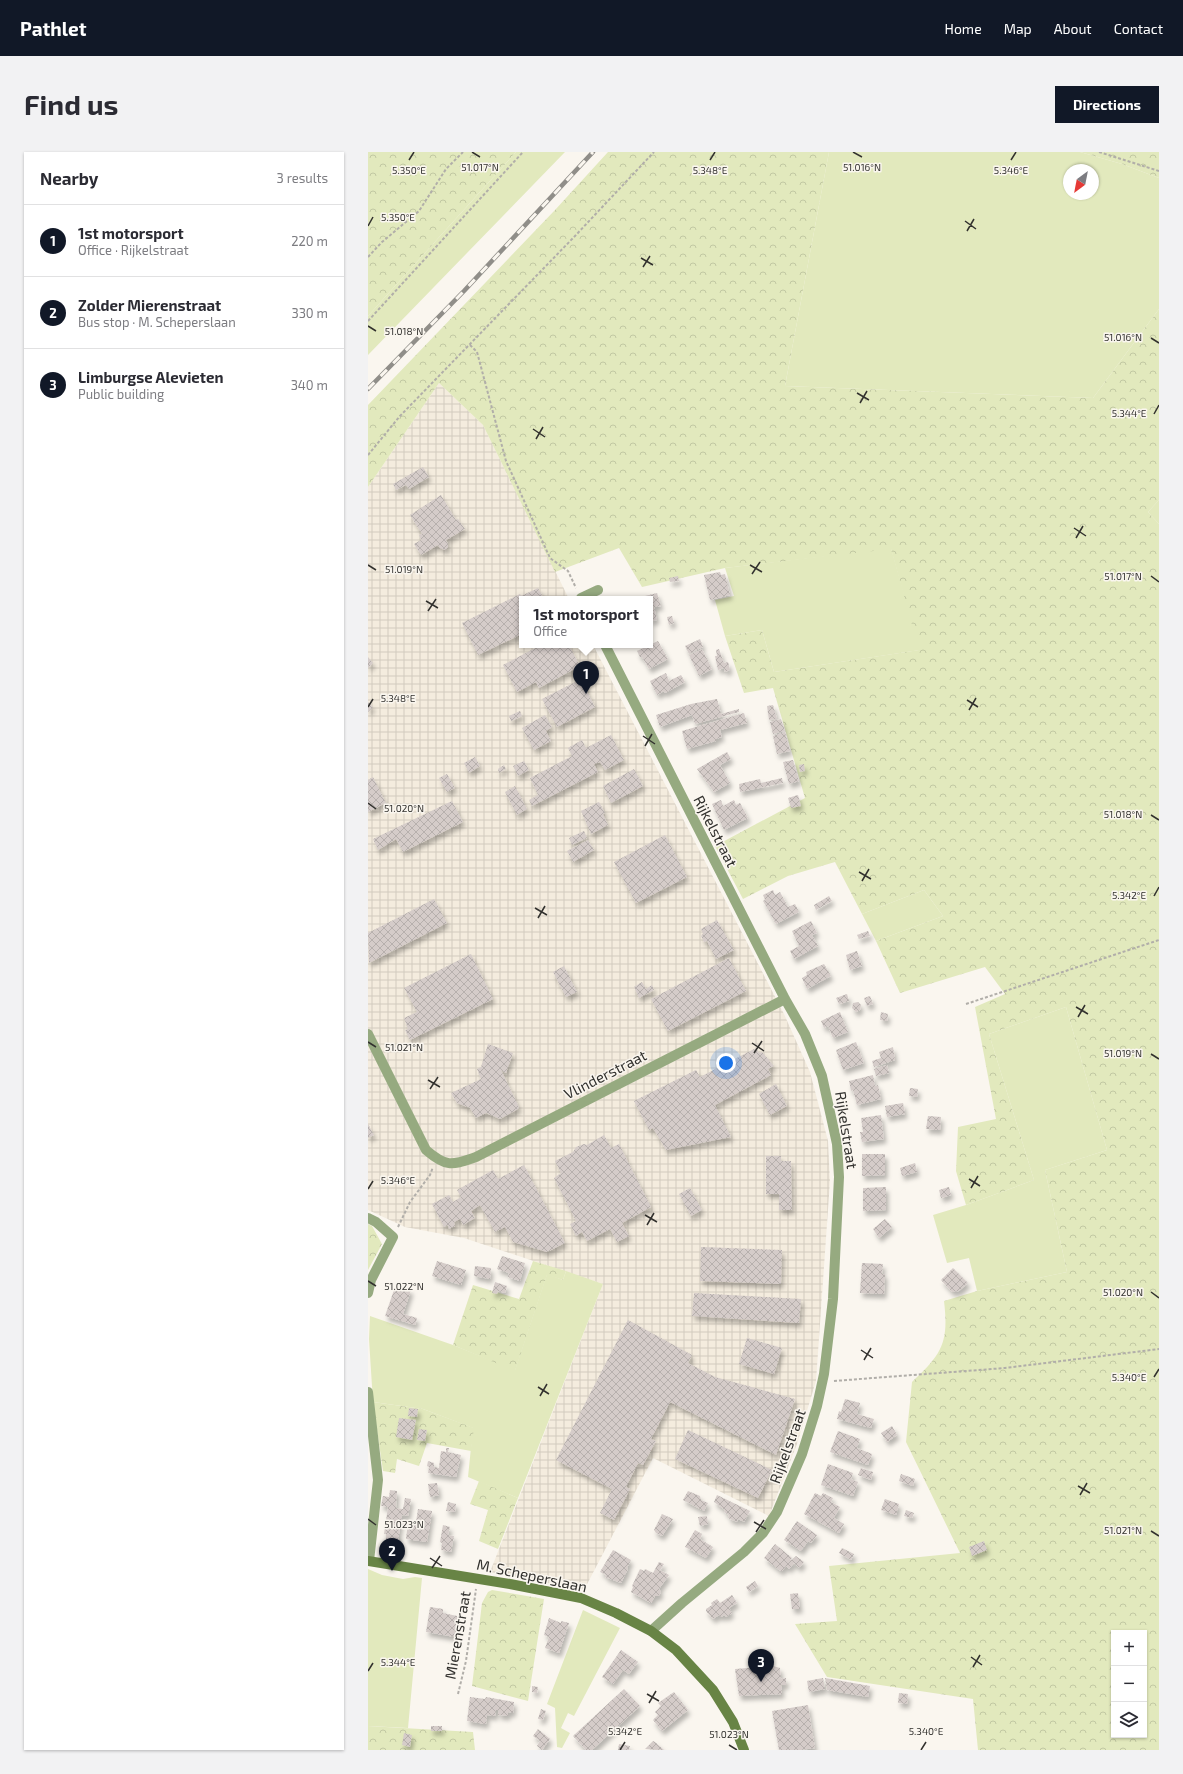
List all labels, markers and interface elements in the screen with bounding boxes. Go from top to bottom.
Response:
text: Pathlet [20,17,86,40]
text: Home [945,20,982,37]
text: Map [1004,20,1032,37]
text: About [1054,20,1092,37]
text: Contact [1114,20,1163,37]
button: Directions [1055,86,1159,123]
text: Find us [24,87,118,121]
text: 51.017°N [461,161,499,173]
text: 51.016°N [843,161,881,173]
text: 5.350°E [392,164,426,176]
text: 5.348°E [693,164,728,176]
text: 5.346°E [994,164,1029,176]
north arrow [1063,164,1099,200]
text: Nearby [40,168,98,188]
text: 3 results [277,170,328,186]
text: 5.350°E [381,211,415,223]
text: 1st motorsport [78,224,184,242]
text: 1 [50,233,56,249]
text: 220 m [291,233,328,249]
text: Office · Rijkelstraat [78,242,189,258]
text: Zolder Mierenstraat [78,296,221,314]
text: 2 [49,305,57,321]
text: 330 m [291,305,328,321]
text: Bus stop · M. Scheperslaan [78,314,236,330]
text: 51.018°N [385,325,423,337]
text: 51.016°N [1104,331,1142,343]
text: Limburgse Alevieten [78,368,223,386]
text: 3 [49,377,57,393]
text: 340 m [291,377,328,393]
text: Public building [78,386,164,402]
text: 5.344°E [1112,407,1147,419]
text: 51.019°N [385,563,423,575]
text: 51.017°N [1104,570,1142,582]
popup [519,596,653,648]
text: 1st motorsport [533,605,639,623]
text: Office [533,623,567,639]
pin: 1 [573,661,599,694]
text: 5.348°E [381,692,416,704]
street label: Rijkelstraat [689,792,742,871]
text: 51.020°N [384,802,424,814]
text: 51.018°N [1104,808,1142,820]
text: 5.342°E [1112,889,1147,901]
text: 51.021°N [385,1041,423,1053]
street label: Vlinderstraat [561,1045,650,1103]
text: 51.019°N [1104,1047,1142,1059]
your location [716,1053,736,1073]
street label: Rijkelstraat [831,1090,862,1170]
text: 5.346°E [381,1174,416,1186]
text: 51.022°N [384,1280,424,1292]
text: 51.020°N [1103,1286,1143,1298]
text: 5.340°E [1112,1371,1147,1383]
street label: Rijkelstraat [765,1406,810,1486]
text: 51.023°N [384,1518,424,1530]
text: 51.021°N [1104,1524,1142,1536]
pin: 2 [379,1538,405,1571]
street label: M. Scheperslaan [475,1555,589,1595]
street label: Mierenstraat [440,1589,474,1680]
map controls [1111,1630,1147,1738]
button: + [1111,1630,1147,1666]
pin: 3 [748,1649,774,1682]
text: 5.344°E [381,1656,416,1668]
button: − [1111,1666,1147,1702]
button: layers [1111,1702,1147,1738]
text: 5.342°E [608,1725,643,1737]
text: 5.340°E [909,1725,944,1737]
text: 51.023°N [709,1728,749,1740]

